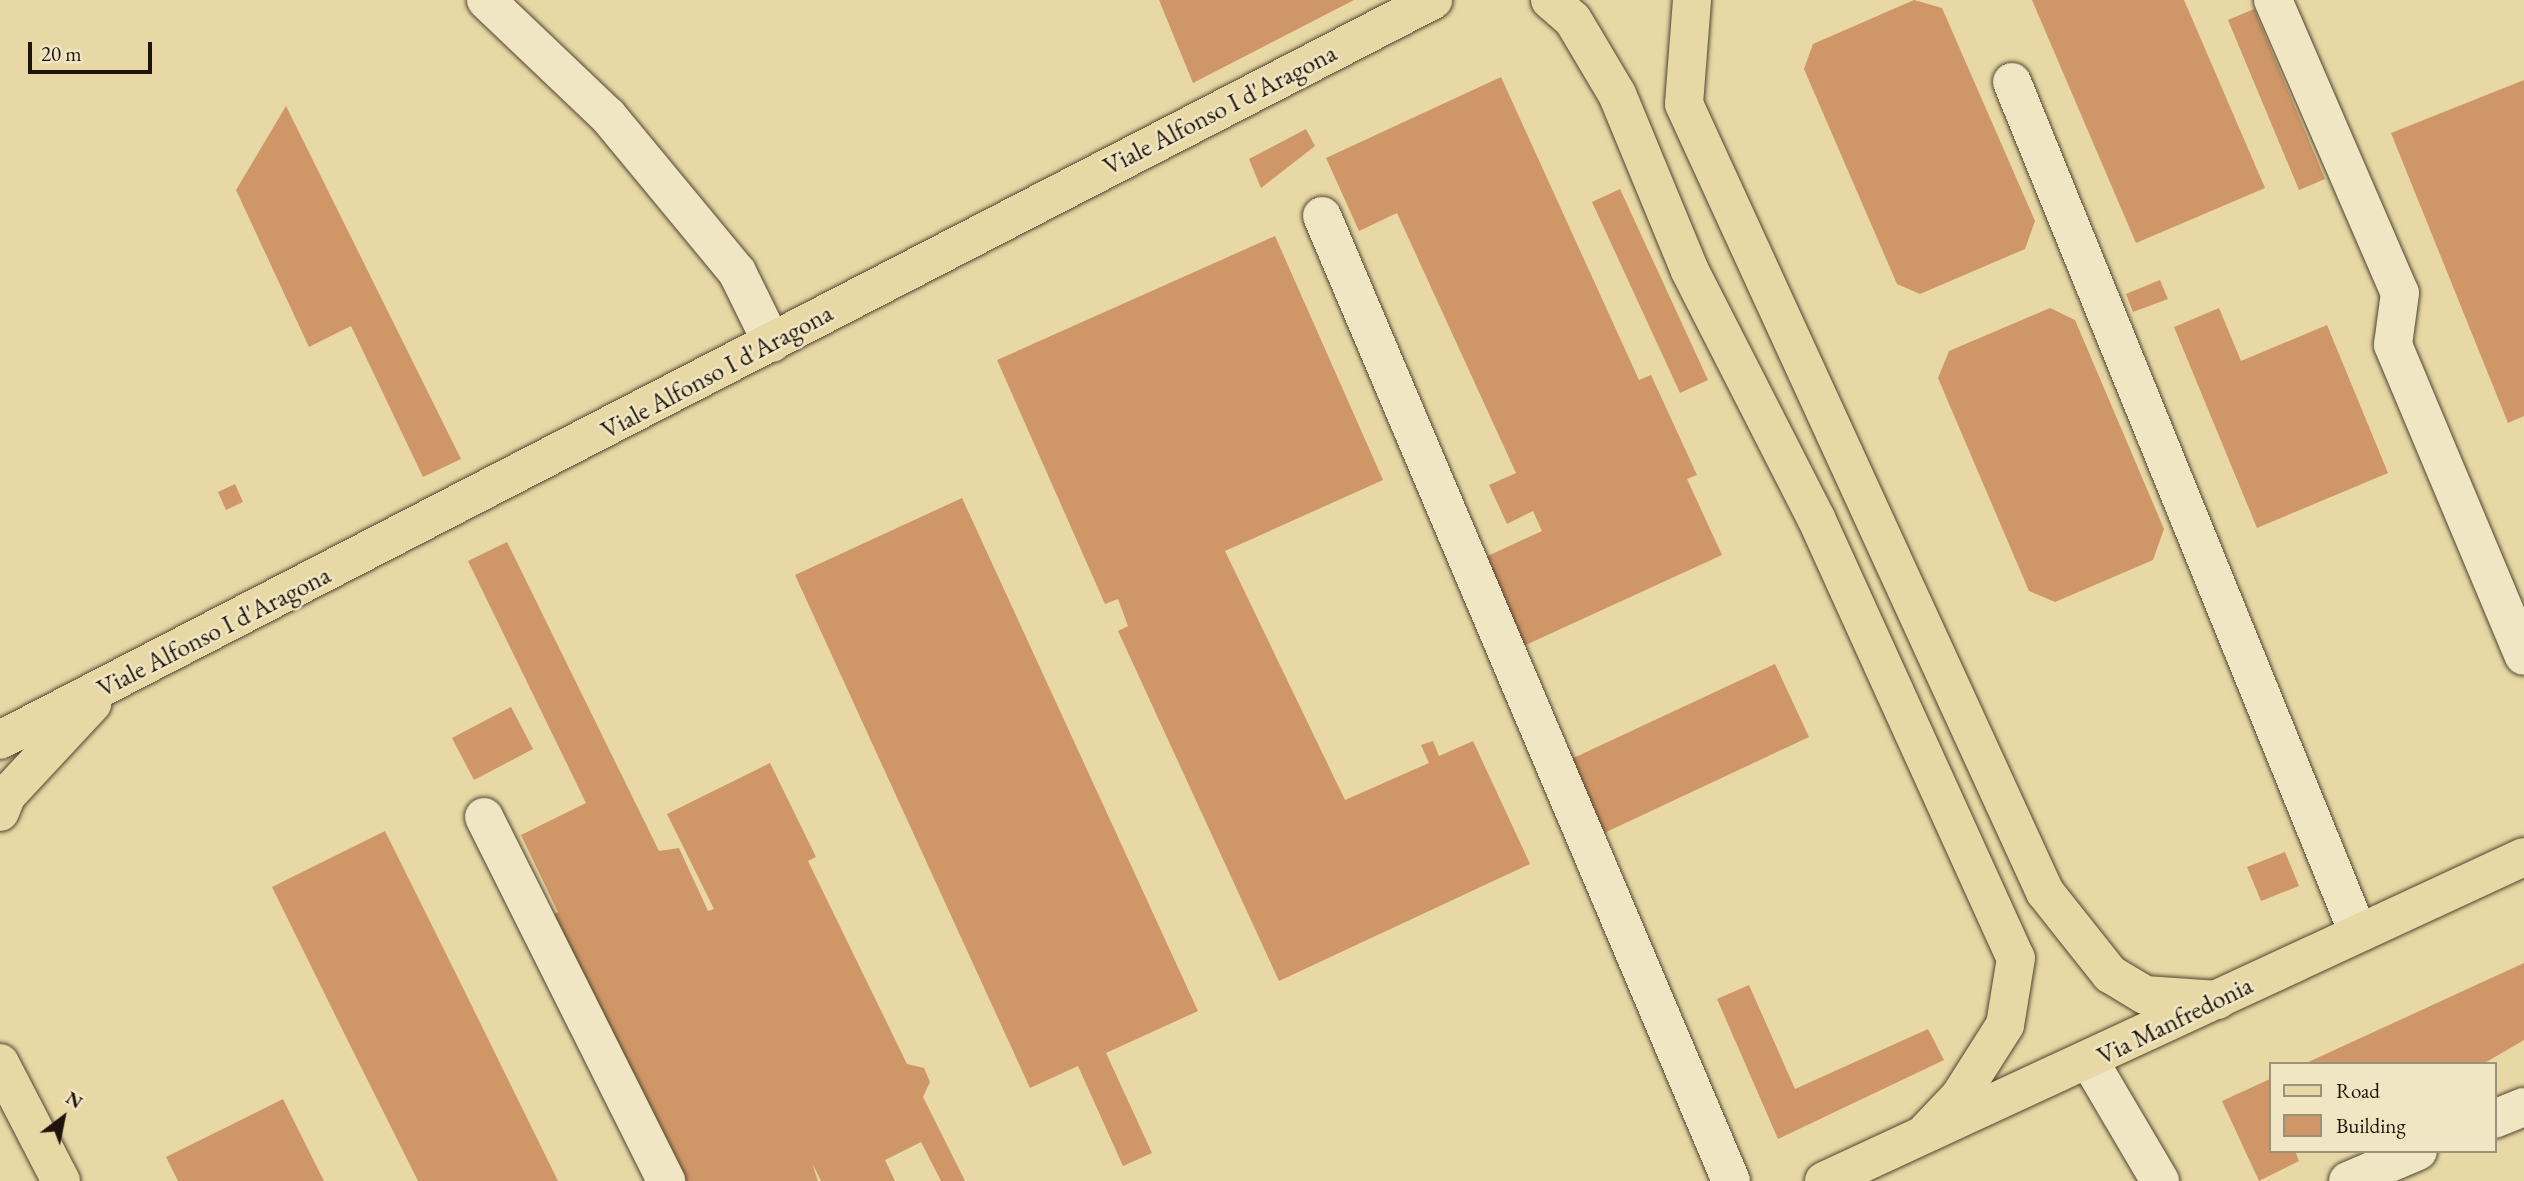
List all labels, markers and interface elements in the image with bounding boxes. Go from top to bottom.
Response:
scale bar [32,28,156,72]
street label: Viale Alfonso I d'Aragona [1098,38,1342,182]
text: 20 m [41,40,82,67]
street label: Viale Alfonso I d'Aragona [596,298,838,446]
street label: Viale Alfonso I d'Aragona [92,560,336,704]
street label: Via Manfredonia [2092,970,2258,1072]
legend [2268,1062,2496,1153]
text: Road [2336,1077,2380,1104]
north arrow [28,1083,98,1153]
text: N [61,1085,88,1114]
text: Building [2336,1112,2406,1139]

